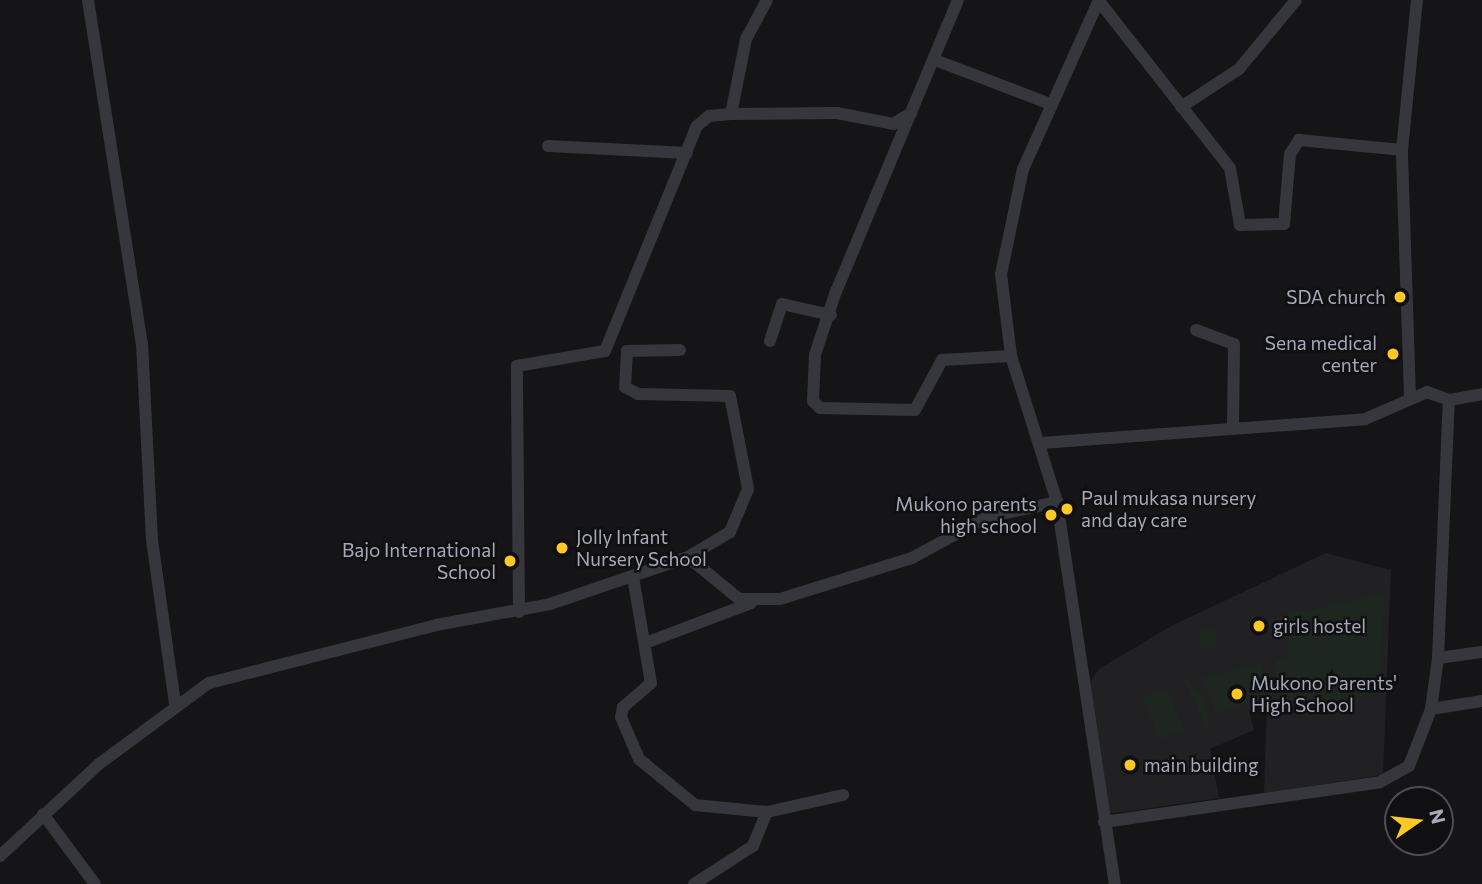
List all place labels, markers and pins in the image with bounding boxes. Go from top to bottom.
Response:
place label: SDA church [1286,286,1386,308]
marker: SDA church [1392,289,1408,305]
place label: Sena medical center [1265,332,1377,376]
marker: Sena medical center [1383,344,1403,364]
place label: Paul mukasa nursery and day care [1081,487,1256,531]
place label: Mukono parents high school [895,493,1037,537]
marker: Paul mukasa nursery and day care [1059,501,1075,517]
marker: Mukono parents high school [1043,507,1059,523]
place label: Jolly Infant Nursery School [576,526,707,570]
place label: Bajo International School [342,539,496,583]
marker: Jolly Infant Nursery School [554,540,570,556]
marker: Bajo International School [502,553,518,569]
place label: girls hostel [1273,615,1366,637]
marker: girls hostel [1251,618,1267,634]
place label: Mukono Parents' High School [1251,672,1397,716]
marker: Mukono Parents' High School [1229,686,1245,702]
place label: main building [1144,754,1259,776]
marker: main building [1122,757,1138,773]

